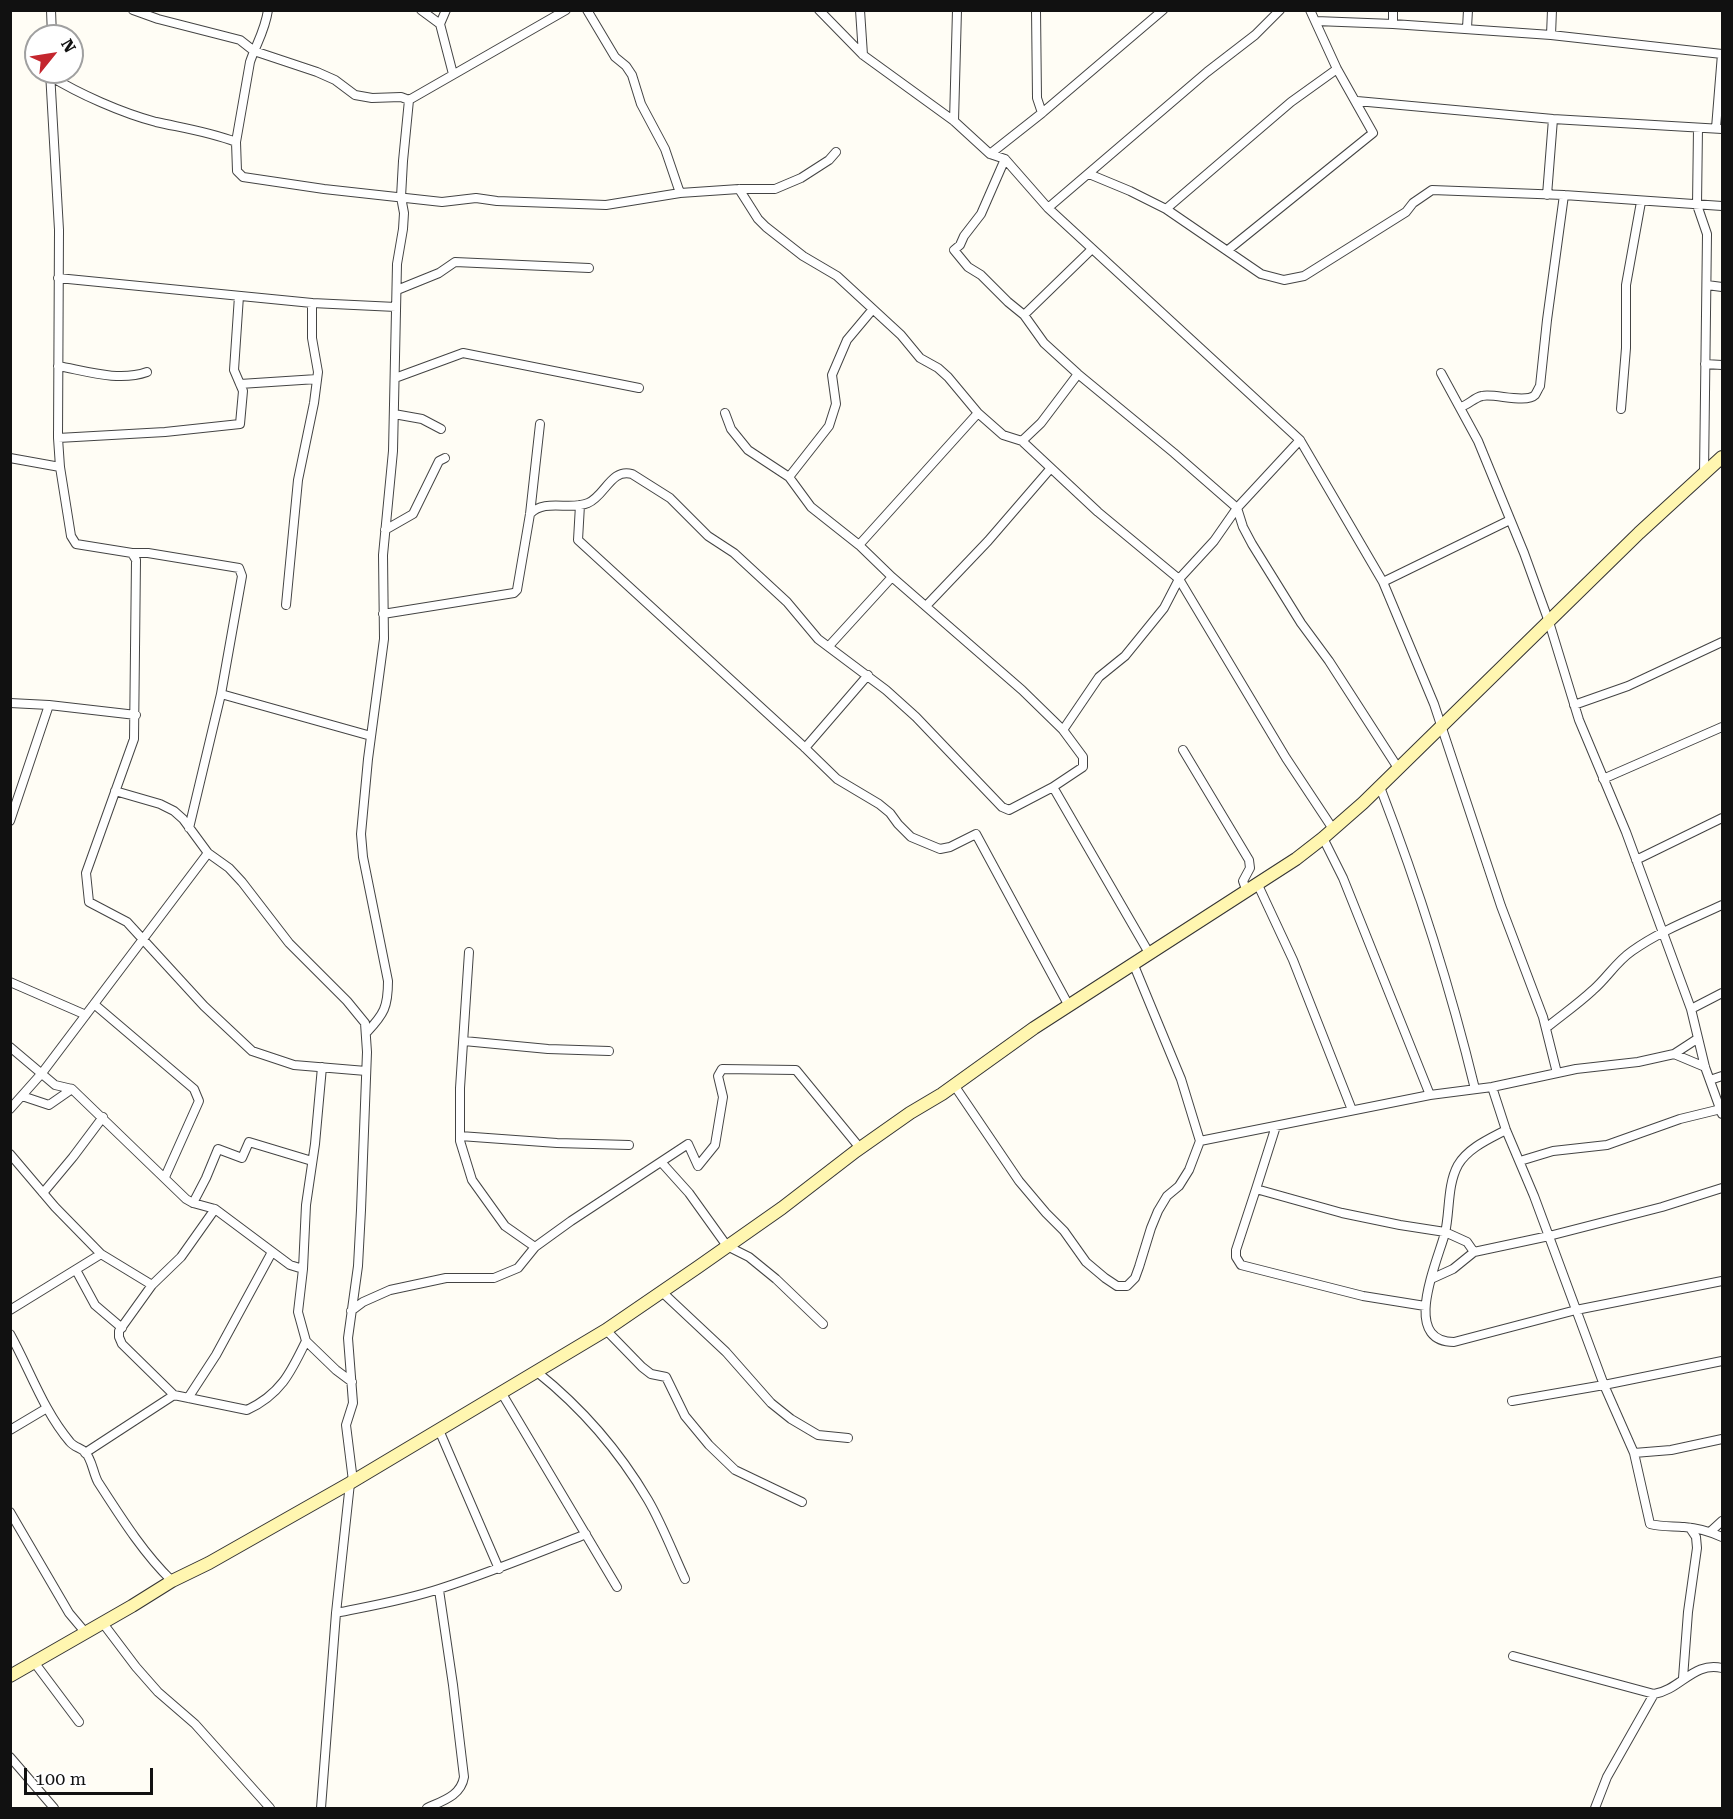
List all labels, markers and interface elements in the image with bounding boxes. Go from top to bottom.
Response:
north arrow [24,24,84,84]
text: N [57,36,80,56]
scale bar [27,1756,156,1794]
text: 100 m [35,1768,86,1789]

